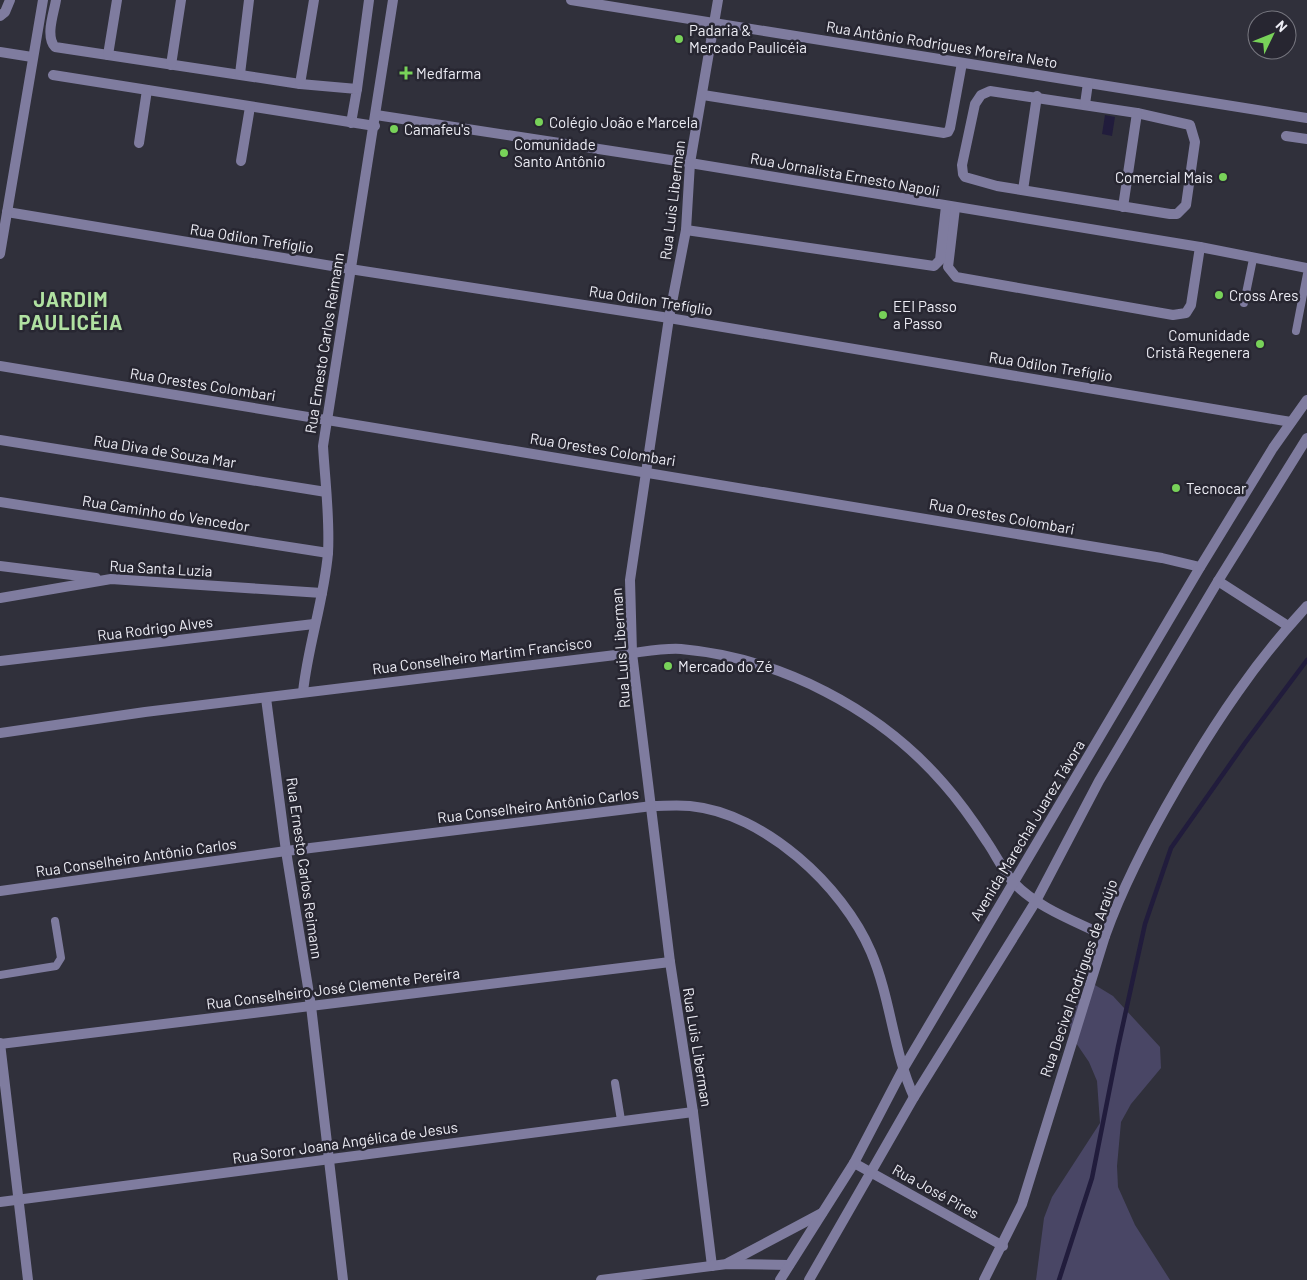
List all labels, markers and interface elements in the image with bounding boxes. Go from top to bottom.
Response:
north arrow [1247,10,1297,60]
street label: Rua Antônio Rodrigues Moreira Neto [825,17,1059,71]
text: N [1272,17,1291,35]
place label: Padaria & Mercado Paulicéia [689,21,807,56]
marker: Padaria & Mercado Paulicéia [673,33,685,45]
place label: Medfarma [416,64,481,82]
marker: Medfarma [400,67,412,79]
place label: Colégio João e Marcela [549,113,698,131]
marker: Colégio João e Marcela [533,116,545,128]
place label: Camafeu's [404,120,470,138]
marker: Camafeu's [388,123,400,135]
place label: Comunidade Santo Antônio [514,135,605,170]
street label: Rua Luis Liberman [656,139,688,261]
marker: Comunidade Santo Antônio [498,147,510,159]
street label: Rua Jornalista Ernesto Napoli [749,148,941,200]
place label: Comercial Mais [1115,168,1213,186]
marker: Comercial Mais [1217,171,1229,183]
street label: Rua Odilon Trefíglio [189,219,315,257]
street label: Rua Ernesto Carlos Reimann [301,251,347,435]
street label: Rua Odilon Trefíglio [588,281,714,319]
place label: Cross Ares [1229,286,1298,304]
district label: JARDIM PAULICÉIA [19,287,123,334]
marker: Cross Ares [1213,289,1225,301]
place label: EEI Passo a Passo [893,297,957,332]
marker: EEI Passo a Passo [877,309,889,321]
place label: Comunidade Cristã Regenera [1146,326,1250,361]
marker: Comunidade Cristã Regenera [1254,338,1266,350]
street label: Rua Odilon Trefíglio [988,347,1114,385]
street label: Rua Orestes Colombari [129,364,277,404]
street label: Rua Orestes Colombari [529,429,677,469]
street label: Rua Diva de Souza Mar [92,431,238,471]
place label: Tecnocar [1186,479,1247,497]
marker: Tecnocar [1170,482,1182,494]
street label: Rua Caminho do Vencedor [81,491,251,535]
street label: Rua Orestes Colombari [928,494,1076,538]
street label: Rua Santa Luzia [109,556,213,580]
street label: Rua Luis Liberman [607,587,633,709]
street label: Rua Rodrigo Alves [96,612,214,644]
street label: Rua Conselheiro Martim Francisco [371,633,593,677]
place label: Mercado do Zé [678,657,773,675]
marker: Mercado do Zé [662,660,674,672]
street label: Avenida Marechal Juarez Távora [966,736,1088,924]
street label: Rua Ernesto Carlos Reimann [283,776,327,960]
street label: Rua Conselheiro Antônio Carlos [436,784,640,826]
street label: Rua Conselheiro Antônio Carlos [34,834,238,880]
street label: Rua Decival Rodrigues de Araújo [1036,877,1120,1079]
street label: Rua Conselheiro José Clemente Pereira [205,964,461,1012]
street label: Rua Luis Liberman [680,986,716,1108]
street label: Rua Soror Joana Angélica de Jesus [231,1117,459,1167]
street label: Rua José Pires [890,1160,982,1222]

